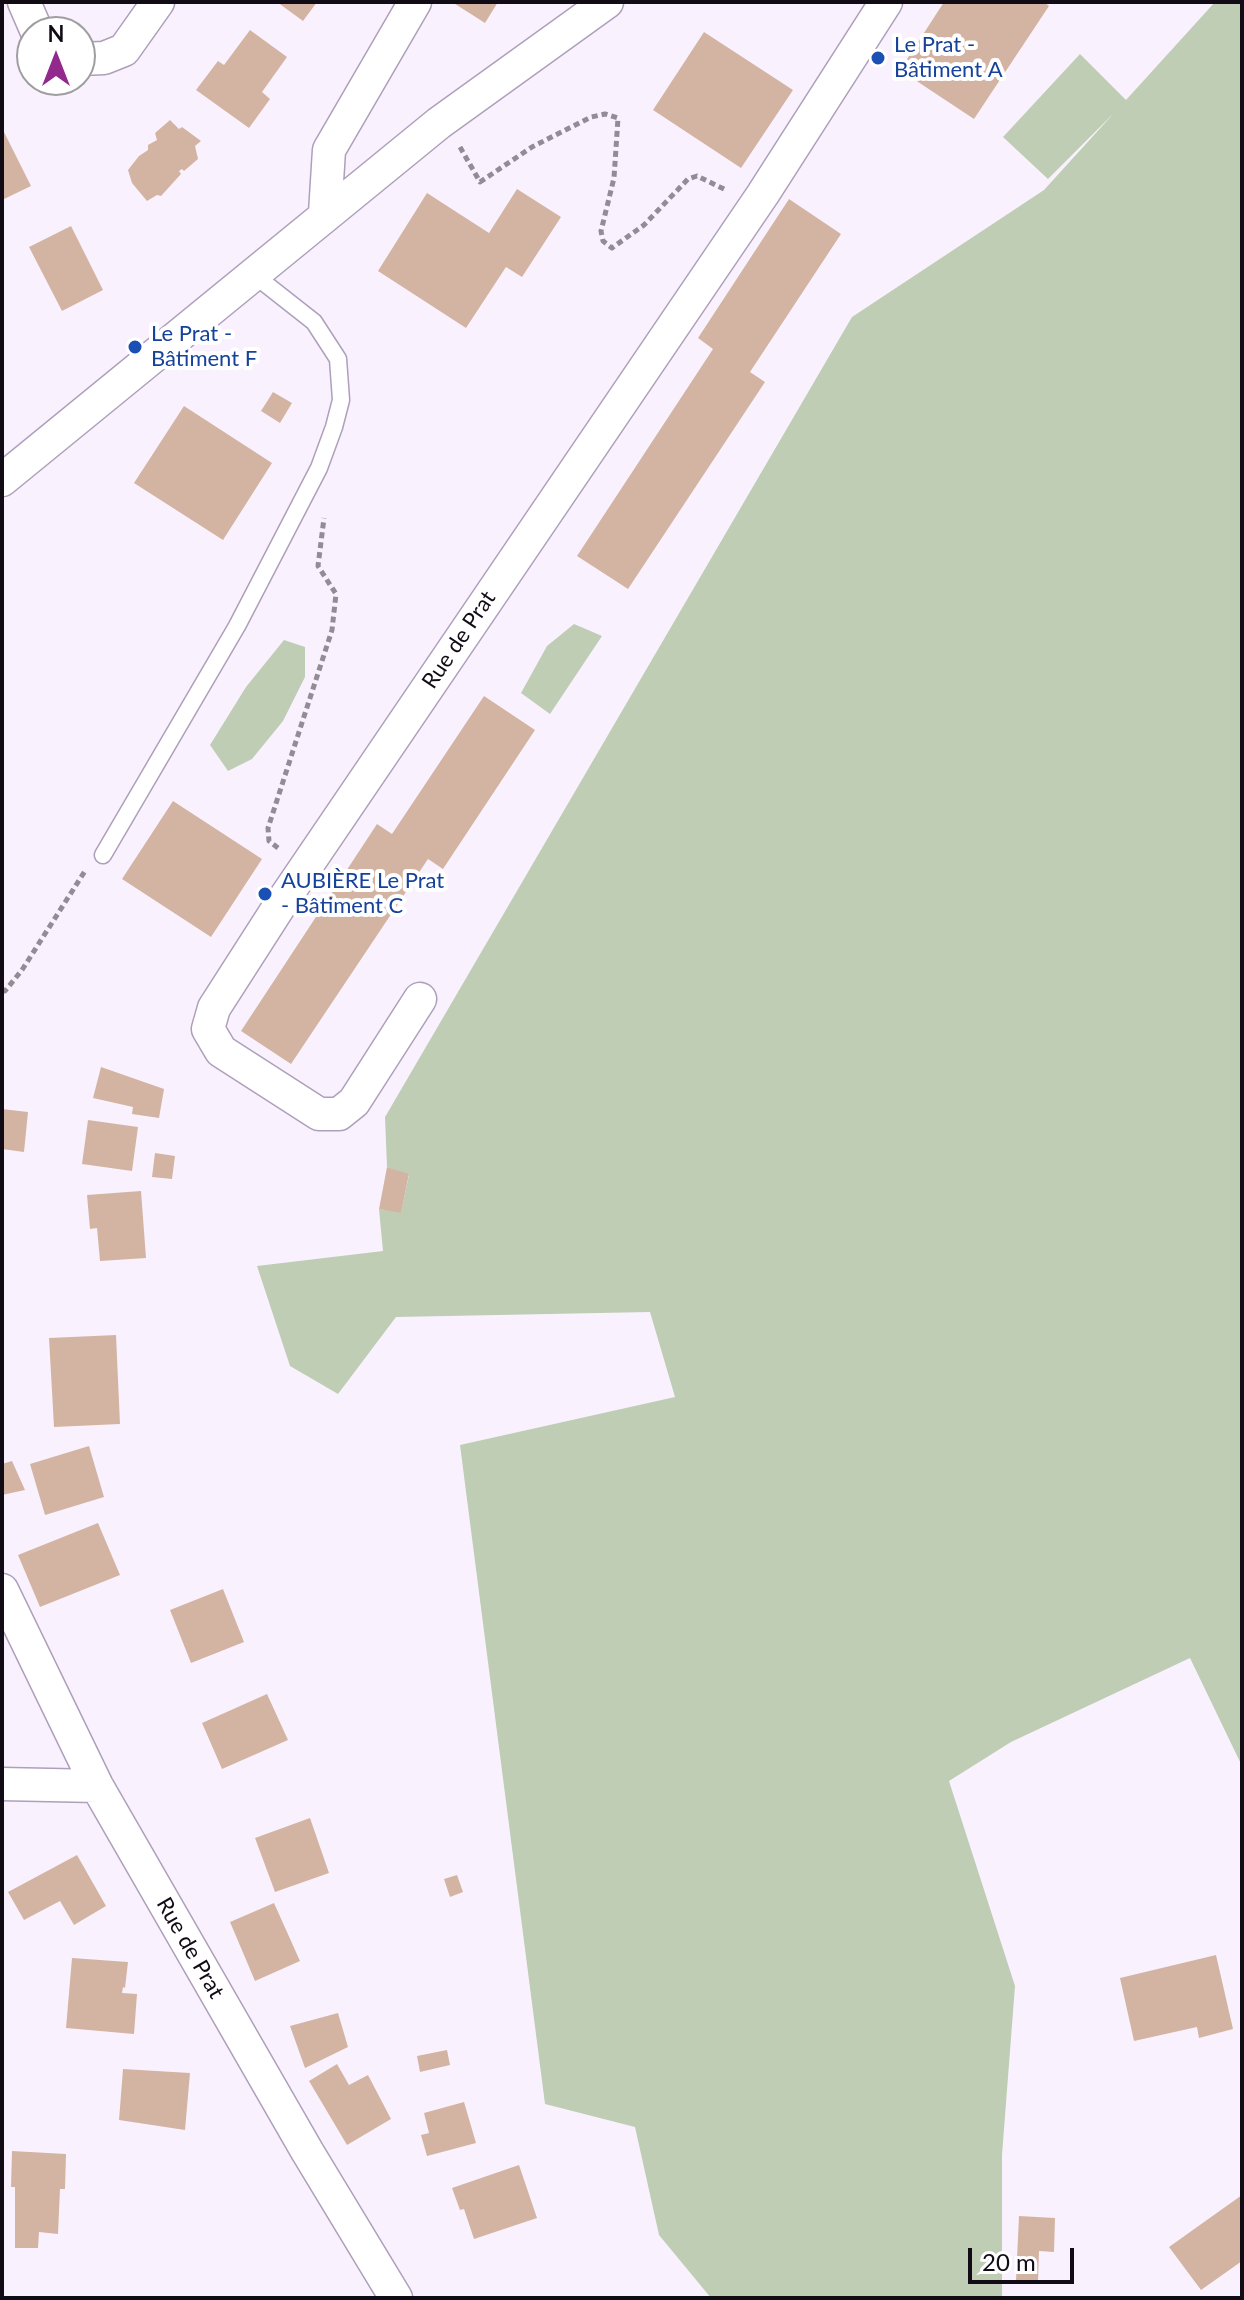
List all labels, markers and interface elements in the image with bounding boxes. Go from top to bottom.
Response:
north arrow [16,16,96,96]
text: N [48,20,64,47]
place label: Le Prat - Bâtiment A [894,32,1003,84]
marker: Le Prat - Bâtiment A [869,49,887,67]
place label: Le Prat - Bâtiment F [151,321,257,372]
marker: Le Prat - Bâtiment F [126,338,144,356]
street label: Rue de Prat [417,586,501,694]
place label: AUBIÈRE Le Prat - Bâtiment C [281,868,444,920]
marker: AUBIÈRE Le Prat - Bâtiment C [256,885,274,903]
street label: Rue de Prat [151,1893,229,2003]
scale bar [972,2232,1078,2282]
text: 20 m [982,2247,1036,2276]

